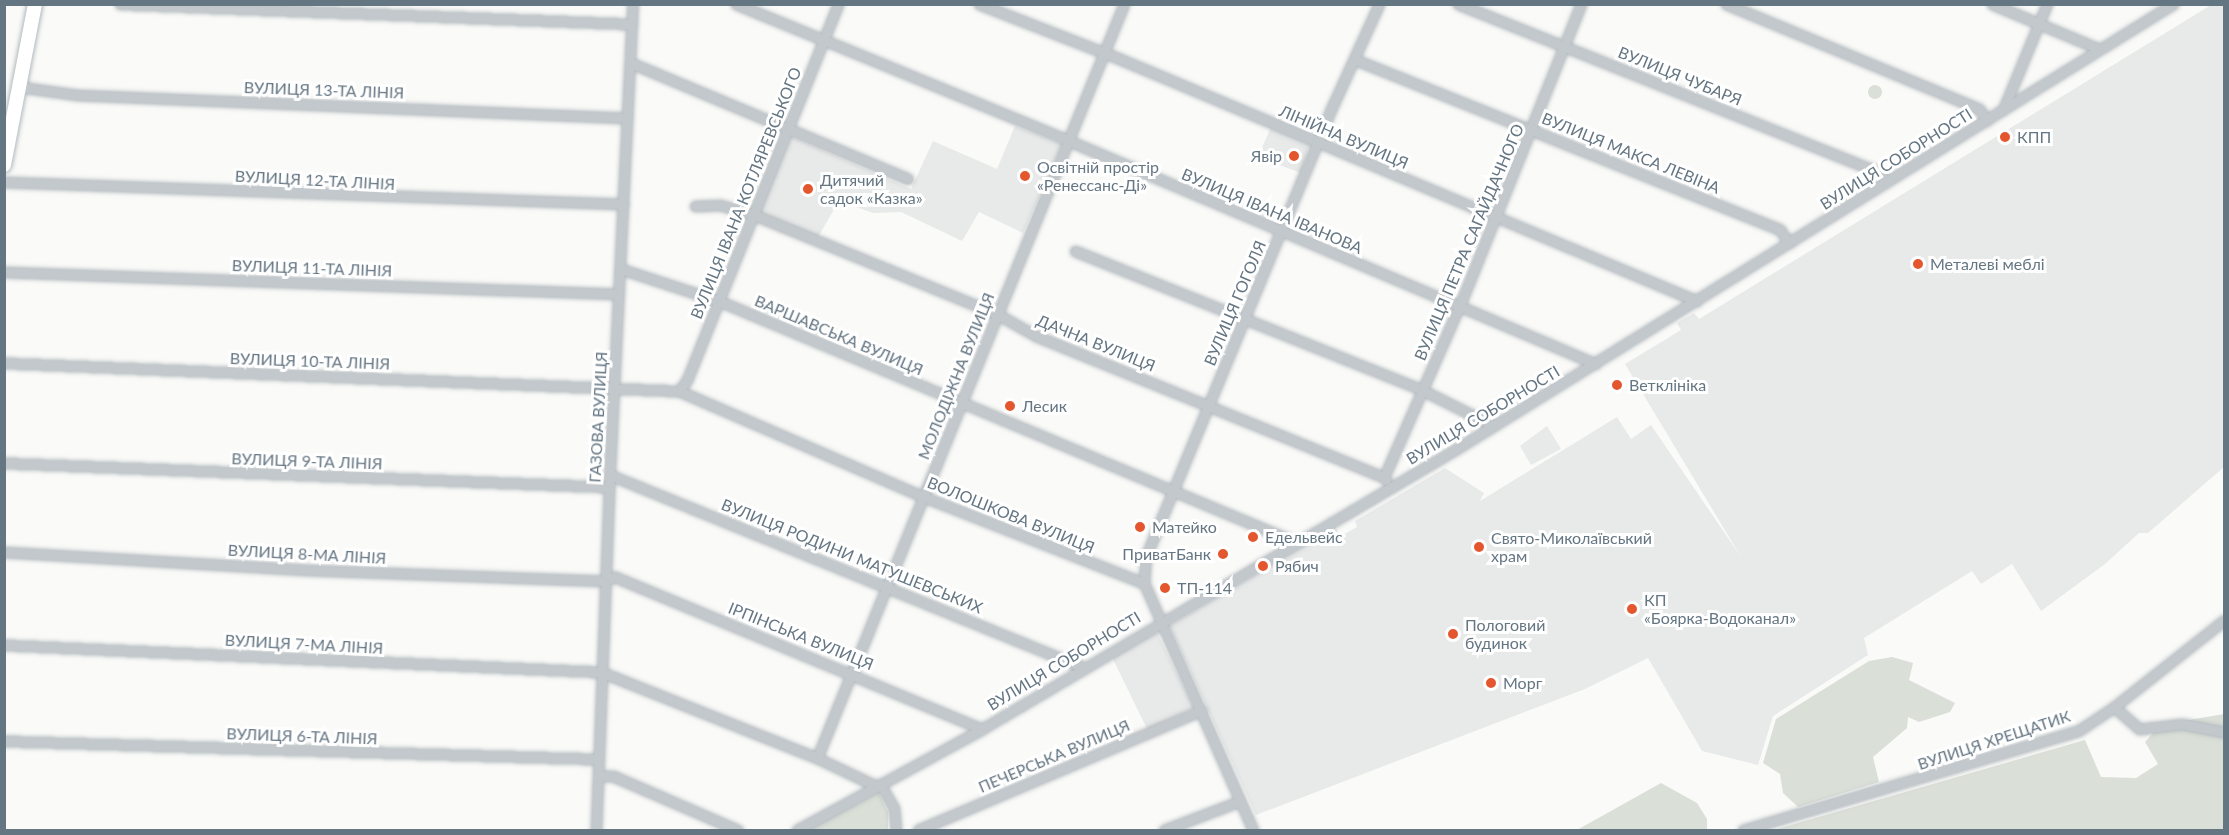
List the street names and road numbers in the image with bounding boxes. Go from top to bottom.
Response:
street label: ВУЛИЦЯ ЧУБАРЯ [1615,42,1745,110]
street label: ВУЛИЦЯ ІВАНА КОТЛЯРЕВСЬКОГО [687,64,805,322]
street label: ВУЛИЦЯ 13-ТА ЛІНІЯ [244,78,404,102]
street label: ЛІНІЙНА ВУЛИЦЯ [1277,101,1411,173]
street label: ВУЛИЦЯ СОБОРНОСТІ [1817,104,1975,214]
street label: ВУЛИЦЯ МАКСА ЛЕВІНА [1539,108,1723,198]
street label: ВУЛИЦЯ ПЕТРА САГАЙДАЧНОГО [1410,121,1528,363]
street label: ВУЛИЦЯ ІВАНА ІВАНОВА [1179,164,1365,258]
street label: ВУЛИЦЯ 12-ТА ЛІНІЯ [234,166,396,194]
street label: ВУЛИЦЯ ГОГОЛЯ [1200,238,1270,368]
street label: ВУЛИЦЯ 11-ТА ЛІНІЯ [232,256,392,280]
street label: МОЛОДІЖНА ВУЛИЦЯ [914,290,998,462]
street label: ВАРШАВСЬКА ВУЛИЦЯ [752,291,926,379]
street label: ДАЧНА ВУЛИЦЯ [1034,310,1158,376]
street label: ВУЛИЦЯ 10-ТА ЛІНІЯ [230,349,390,373]
street label: ГАЗОВА ВУЛИЦЯ [585,351,611,483]
street label: ВУЛИЦЯ СОБОРНОСТІ [1403,362,1563,468]
street label: ВУЛИЦЯ 9-ТА ЛІНІЯ [231,449,383,473]
street label: ВОЛОШКОВА ВУЛИЦЯ [925,473,1097,557]
street label: ВУЛИЦЯ РОДИНИ МАТУШЕВСЬКИХ [719,495,985,617]
street label: ВУЛИЦЯ 8-МА ЛІНІЯ [227,540,387,568]
street label: ІРПІНСЬКА ВУЛИЦЯ [726,598,876,674]
street label: ВУЛИЦЯ СОБОРНОСТІ [984,608,1144,714]
street label: ВУЛИЦЯ 7-МА ЛІНІЯ [224,630,384,658]
street label: ВУЛИЦЯ ХРЕЩАТИК [1915,706,2073,774]
street label: ПЕЧЕРСЬКА ВУЛИЦЯ [975,715,1133,797]
street label: ВУЛИЦЯ 6-ТА ЛІНІЯ [226,724,378,748]

